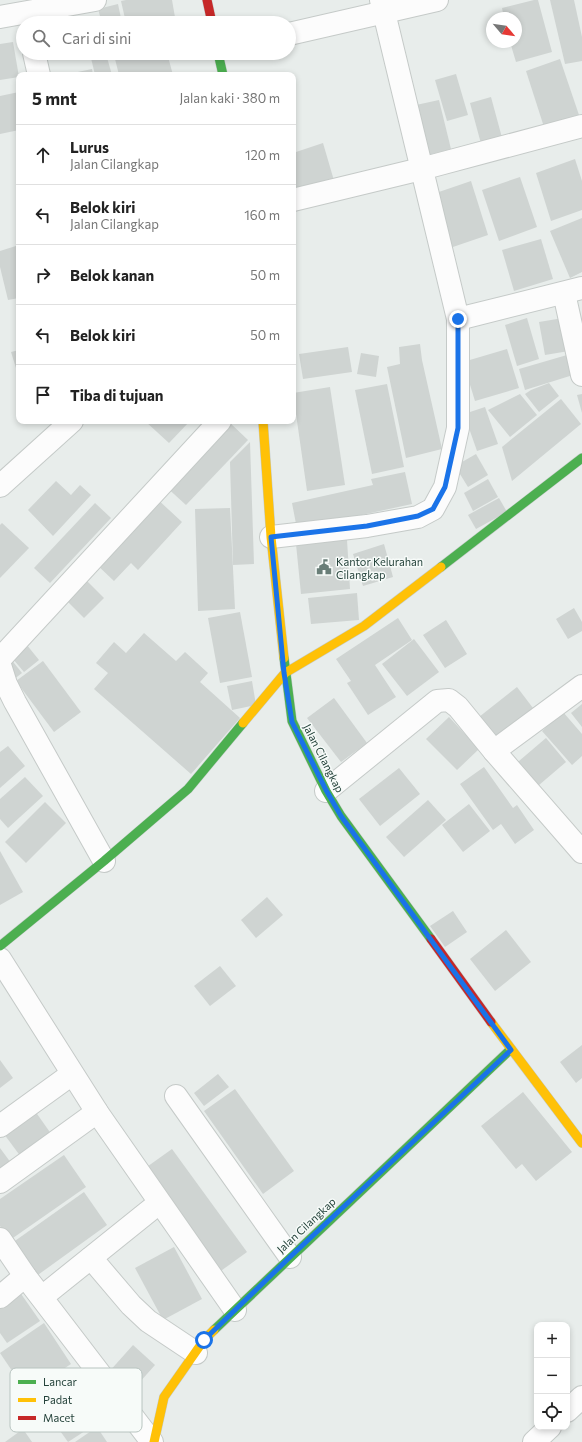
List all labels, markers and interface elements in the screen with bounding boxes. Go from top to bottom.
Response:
north arrow [486,12,522,48]
search box [16,16,296,60]
icon: search [30,27,52,49]
text: Cari di sini [62,29,131,47]
text: 5 mnt [32,88,77,109]
text: Jalan kaki · 380 m [179,90,280,106]
text: Lurus [70,138,109,156]
icon: ahead [32,144,54,166]
text: 120 m [245,147,280,163]
text: Jalan Cilangkap [70,156,159,172]
text: Belok kiri [70,198,136,216]
icon: left [32,204,54,226]
text: 160 m [244,207,280,223]
text: Jalan Cilangkap [70,216,159,232]
icon: right [32,264,54,286]
text: Belok kanan [70,266,154,284]
text: 50 m [250,267,280,283]
route end [449,310,467,328]
icon: left [32,324,54,346]
text: Belok kiri [70,326,136,344]
text: 50 m [250,327,280,343]
icon: arrive [32,384,54,406]
text: Tiba di tujuan [70,386,164,404]
place label: Kantor Kelurahan Cilangkap [336,555,423,581]
public building icon: Kantor Kelurahan Cilangkap [315,558,333,576]
street label: Jalan Cilangkap [300,721,347,795]
street label: Jalan Cilangkap [274,1195,339,1256]
map controls [534,1322,570,1430]
button: + [534,1322,570,1358]
route start [195,1331,213,1349]
button: − [534,1358,570,1394]
legend [10,1368,142,1432]
text: Lancar [43,1375,78,1388]
text: Padat [43,1393,73,1406]
button: locate [534,1394,570,1430]
text: Macet [43,1411,75,1424]

